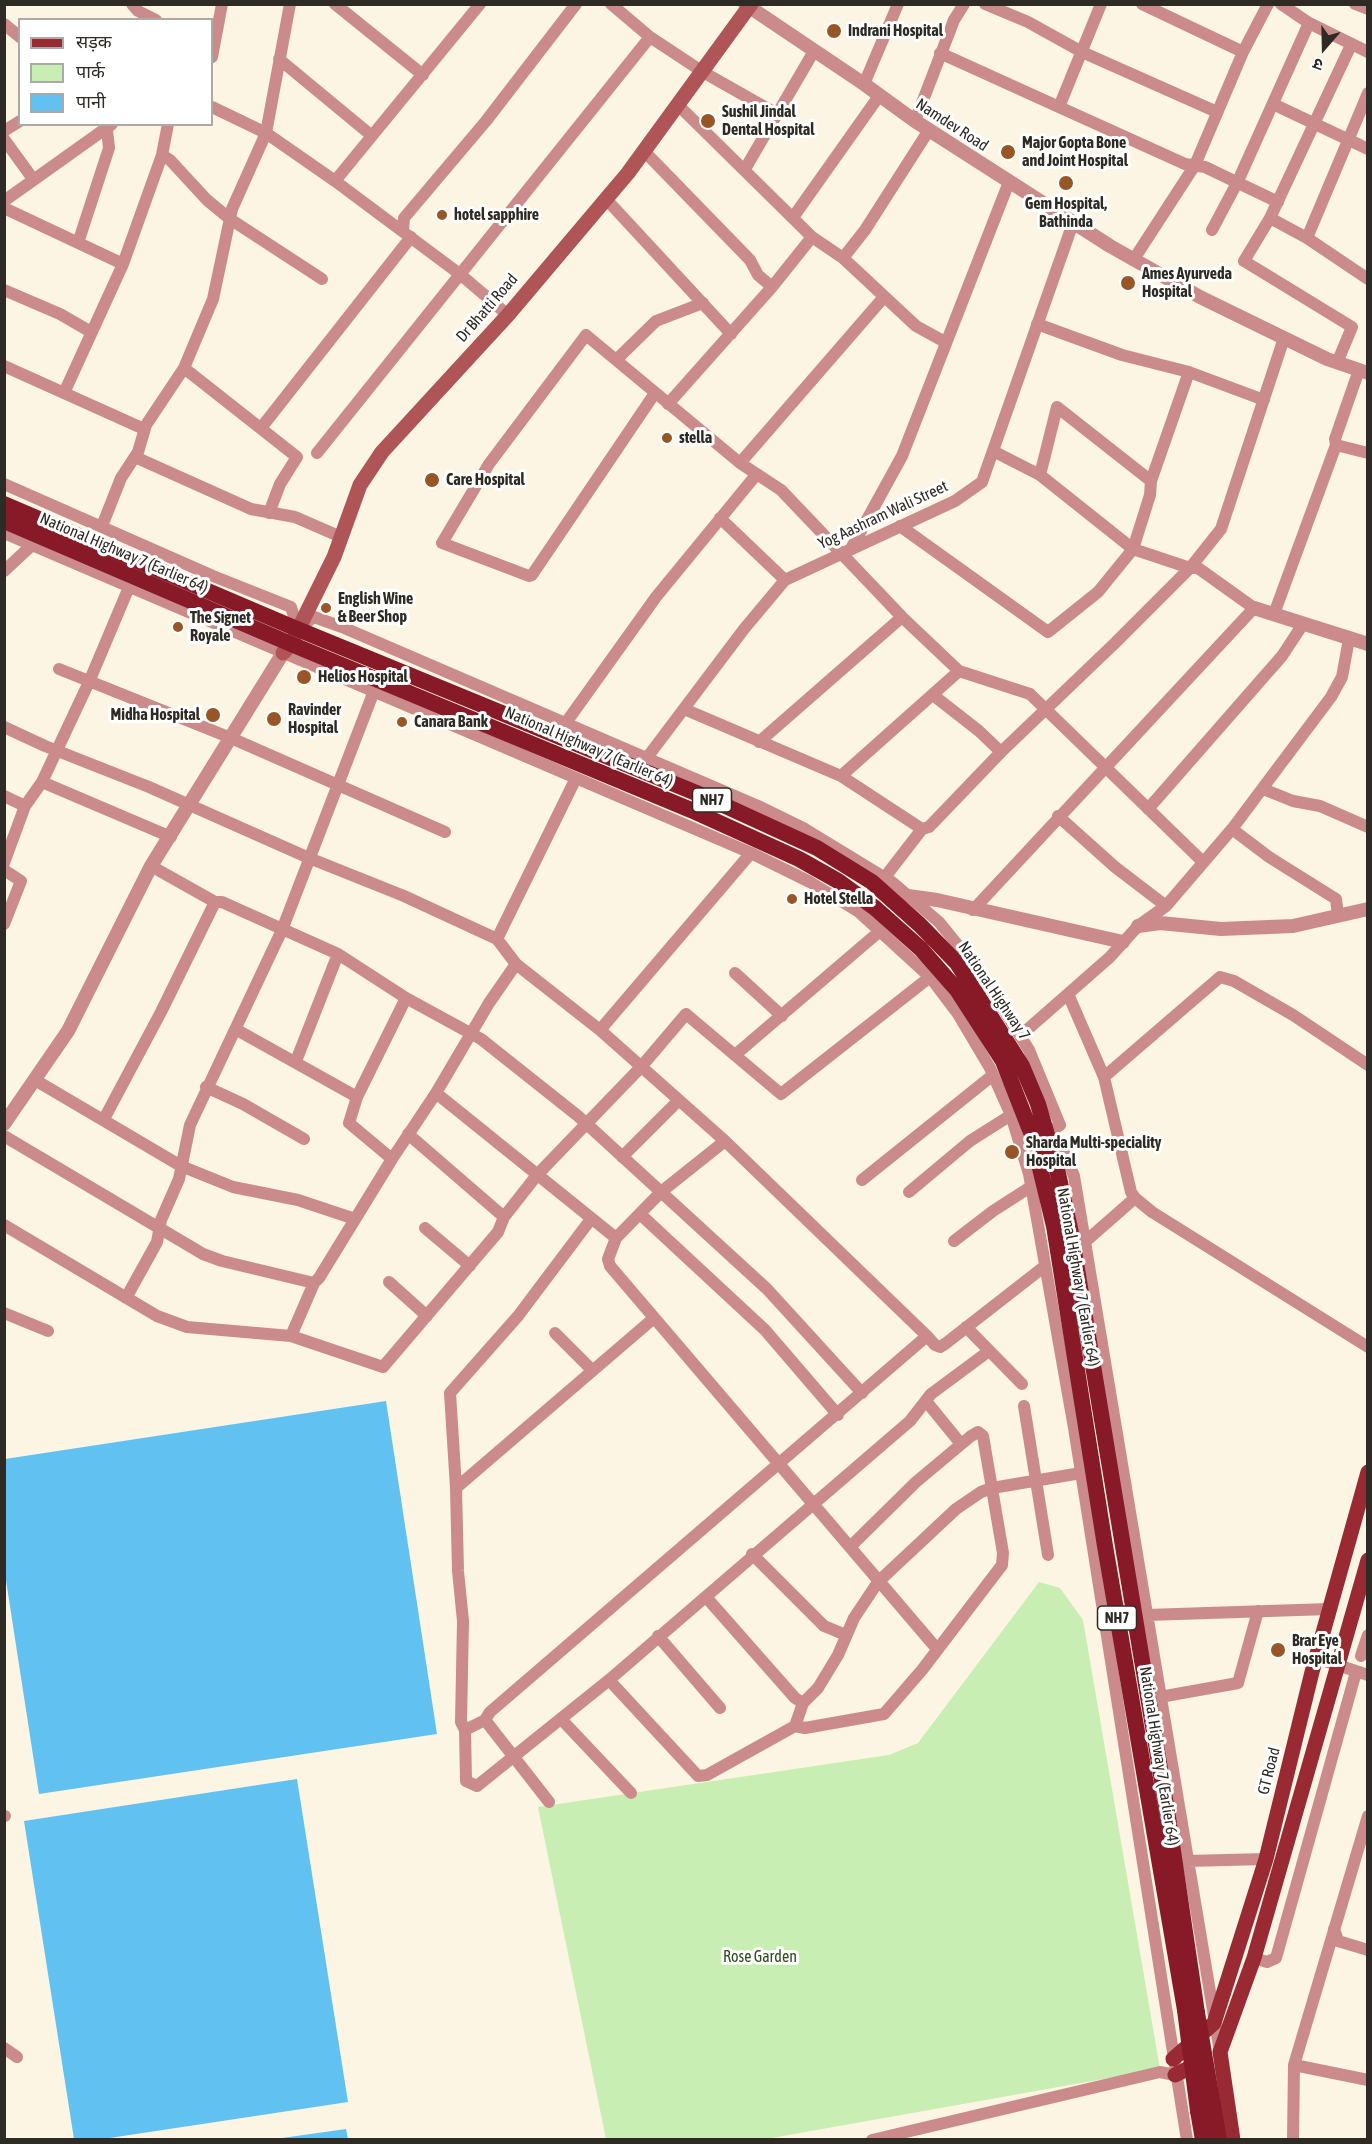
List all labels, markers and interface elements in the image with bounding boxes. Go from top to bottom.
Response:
legend [18,18,213,126]
north arrow [1294,18,1354,78]
place label: Indrani Hospital [848,21,943,41]
marker: Indrani Hospital [825,22,843,40]
text: सड़क [76,31,112,52]
text: उ [1310,55,1325,75]
text: पार्क [76,61,105,82]
text: पानी [76,91,106,112]
street label: Namdev Road [912,95,992,155]
place label: Sushil Jindal Dental Hospital [722,102,814,140]
marker: Sushil Jindal Dental Hospital [699,112,717,130]
place label: Major Gopta Bone and Joint Hospital [1022,133,1128,171]
marker: Major Gopta Bone and Joint Hospital [999,143,1017,161]
marker: Gem Hospital, Bathinda [1057,174,1075,192]
place label: Gem Hospital, Bathinda [1025,194,1107,232]
place label: hotel sapphire [454,205,539,225]
marker: hotel sapphire [435,208,449,222]
place label: Ames Ayurveda Hospital [1142,264,1232,302]
street label: Dr Bhatti Road [452,270,522,346]
marker: Ames Ayurveda Hospital [1119,274,1137,292]
place label: stella [679,428,712,448]
marker: stella [660,431,674,445]
place label: Care Hospital [446,470,525,490]
marker: Care Hospital [423,471,441,489]
street label: Yog Aashram Wali Street [815,477,951,553]
street label: National Highway 7 (Earlier 64) [37,509,211,597]
place label: English Wine & Beer Shop [338,589,413,627]
marker: English Wine & Beer Shop [319,601,333,615]
place label: The Signet Royale [190,608,251,646]
marker: The Signet Royale [171,620,185,634]
place label: Helios Hospital [318,667,408,687]
marker: Helios Hospital [295,668,313,686]
place label: Ravinder Hospital [288,700,341,738]
street label: National Highway 7 (Earlier 64) [502,703,676,791]
place label: Midha Hospital [111,705,200,725]
marker: Midha Hospital [204,706,222,724]
marker: Ravinder Hospital [265,710,283,728]
place label: Canara Bank [414,712,488,732]
marker: Canara Bank [395,715,409,729]
road number: NH7 [692,788,732,812]
place label: Hotel Stella [804,889,873,909]
marker: Hotel Stella [785,892,799,906]
street label: National Highway 7 [954,938,1034,1044]
place label: Sharda Multi-speciality Hospital [1026,1133,1161,1171]
marker: Sharda Multi-speciality Hospital [1003,1143,1021,1161]
street label: National Highway 7 (Earlier 64) [1053,1186,1103,1368]
road number: NH7 [1098,1606,1136,1630]
place label: Brar Eye Hospital [1292,1631,1342,1669]
marker: Brar Eye Hospital [1269,1641,1287,1659]
street label: National Highway 7 (Earlier 64) [1135,1665,1183,1847]
street label: GT Road [1254,1745,1284,1797]
park label: Rose Garden [723,1947,797,1967]

